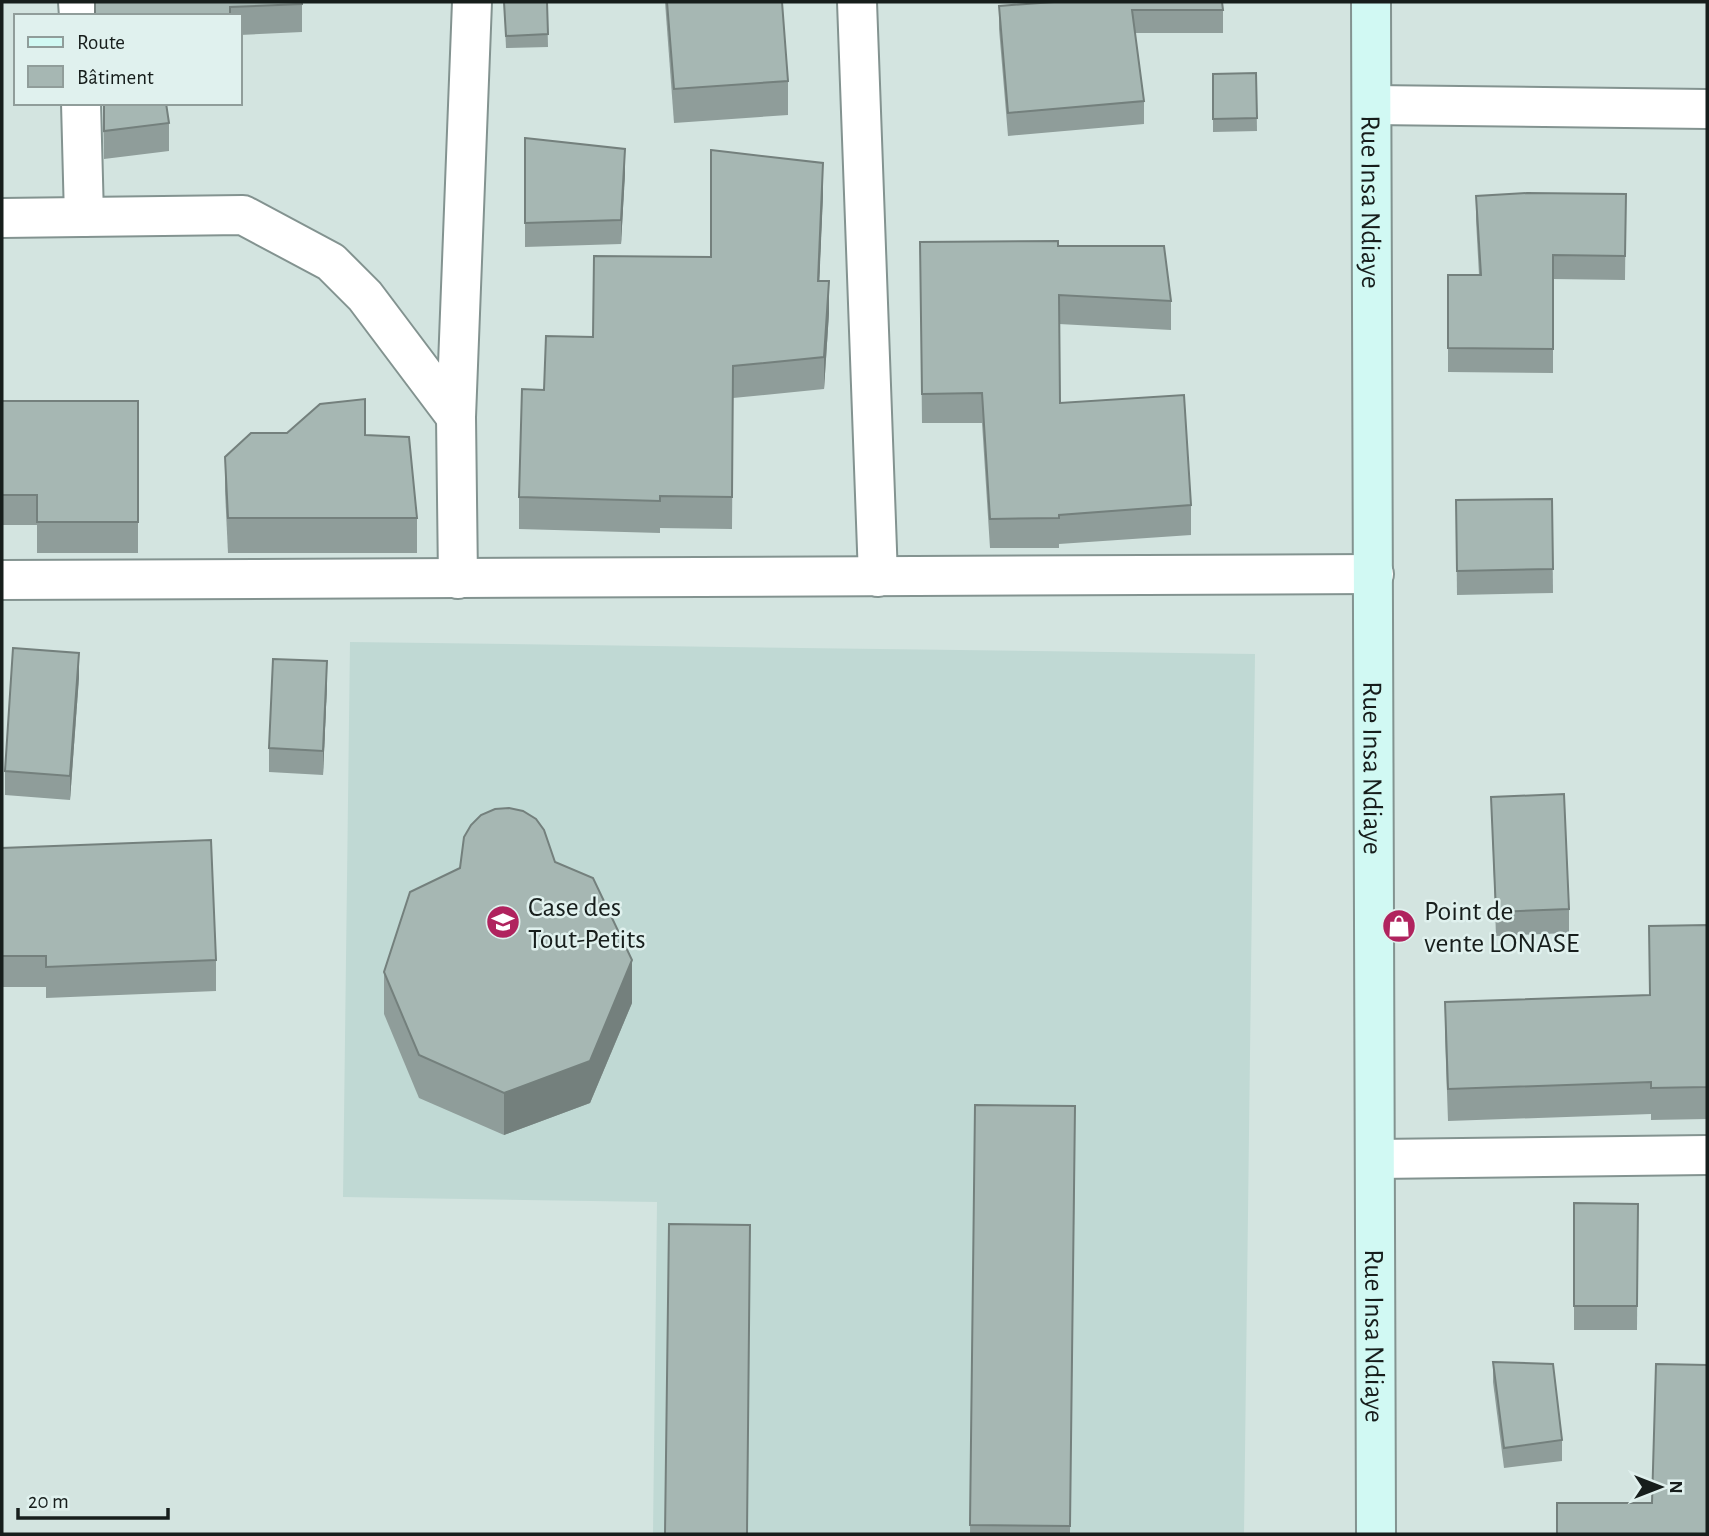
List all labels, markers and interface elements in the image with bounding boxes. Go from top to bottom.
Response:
legend [14,14,242,105]
text: Route [77,32,125,53]
text: Bâtiment [77,67,154,88]
street label: Rue Insa Ndiaye [1355,115,1384,289]
street label: Rue Insa Ndiaye [1357,681,1386,855]
place label: Case des Tout-Petits [528,894,646,954]
place label: Point de vente LONASE [1424,898,1579,958]
school or university icon: Case des Tout-Petits [484,903,522,941]
shop icon: Point de vente LONASE [1380,907,1418,945]
street label: Rue Insa Ndiaye [1359,1249,1388,1423]
north arrow [1625,1452,1695,1522]
scale bar [18,1476,168,1520]
text: N [1666,1480,1685,1494]
text: 20 m [28,1491,69,1512]

